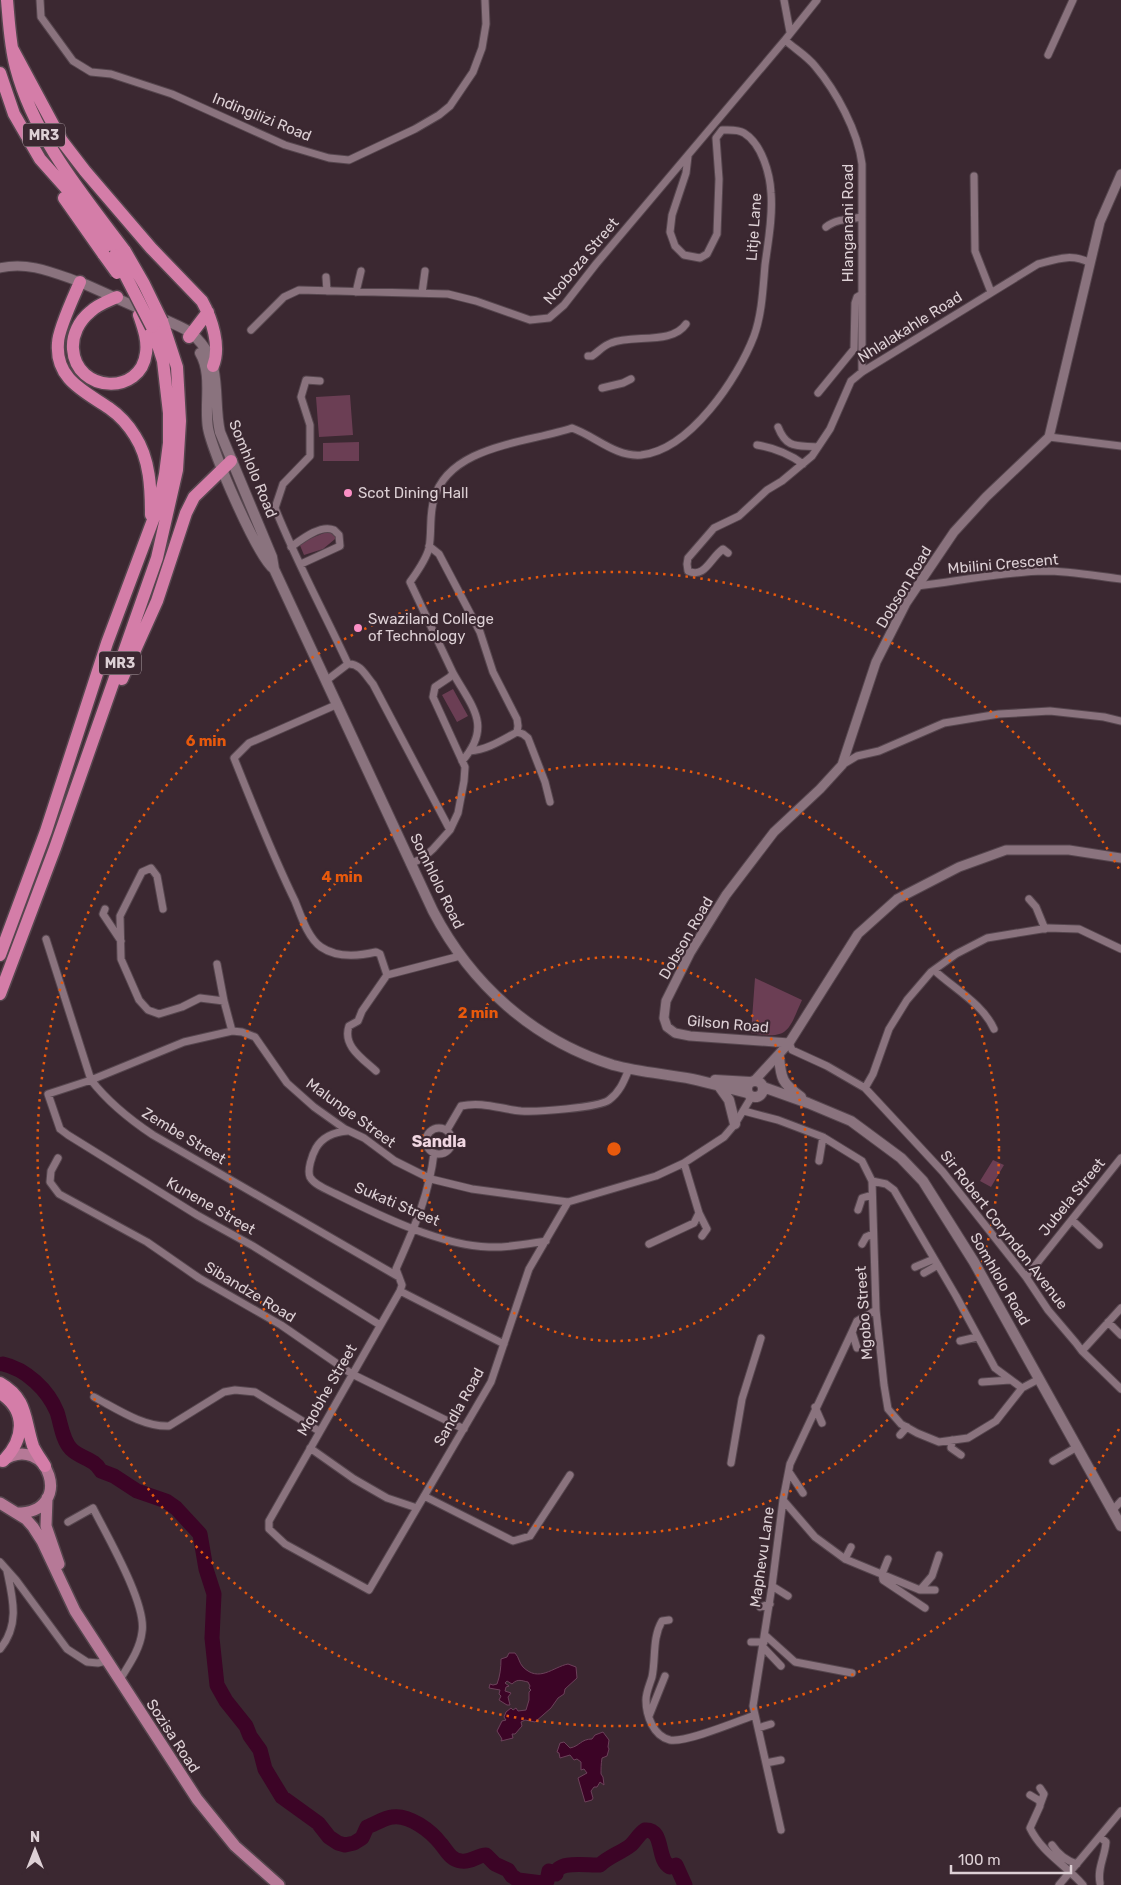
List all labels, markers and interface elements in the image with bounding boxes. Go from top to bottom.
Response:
street label: Indingilizi Road [210,89,314,145]
road number: MR3 [23,124,65,146]
street label: Hlanganani Road [839,164,857,282]
street label: Litje Lane [743,192,765,262]
street label: Ncoboza Street [539,214,623,308]
street label: Nhlalakahle Road [854,288,966,366]
street label: Somhlolo Road [225,417,281,521]
place label: Scot Dining Hall [358,484,468,502]
marker: Scot Dining Hall [342,487,354,499]
street label: Dobson Road [872,543,936,631]
street label: Mbilini Crescent [947,550,1059,578]
place label: Swaziland College of Technology [368,610,494,645]
marker: Swaziland College of Technology [352,622,364,634]
road number: MR3 [99,651,141,674]
text: 6 min [186,732,226,750]
street label: Somhlolo Road [406,830,468,932]
text: 4 min [321,868,363,886]
street label: Dobson Road [655,893,717,983]
text: 2 min [458,1004,498,1022]
street label: Gilson Road [686,1011,770,1037]
street label: Malunge Street [303,1074,399,1152]
street label: Zembe Street [139,1104,229,1168]
district label: Sandla [412,1132,466,1151]
centre of rings [605,1140,623,1158]
street label: Sir Robert Coryndon Avenue [936,1147,1072,1313]
street label: Jubela Street [1035,1154,1109,1239]
street label: Kunene Street [163,1173,259,1239]
street label: Sukati Street [352,1178,442,1230]
street label: Somhlolo Road [966,1229,1034,1329]
street label: Sibandze Road [201,1258,299,1326]
street label: Mgobo Street [852,1265,876,1361]
street label: Mqobhe Street [293,1341,361,1439]
street label: Sandla Road [430,1365,488,1449]
street label: Maphevu Lane [746,1505,778,1609]
street label: Sozisa Road [143,1696,203,1776]
north arrow [10,1825,60,1875]
text: N [30,1829,40,1846]
scale bar [951,1842,1071,1874]
text: 100 m [958,1851,1000,1869]

